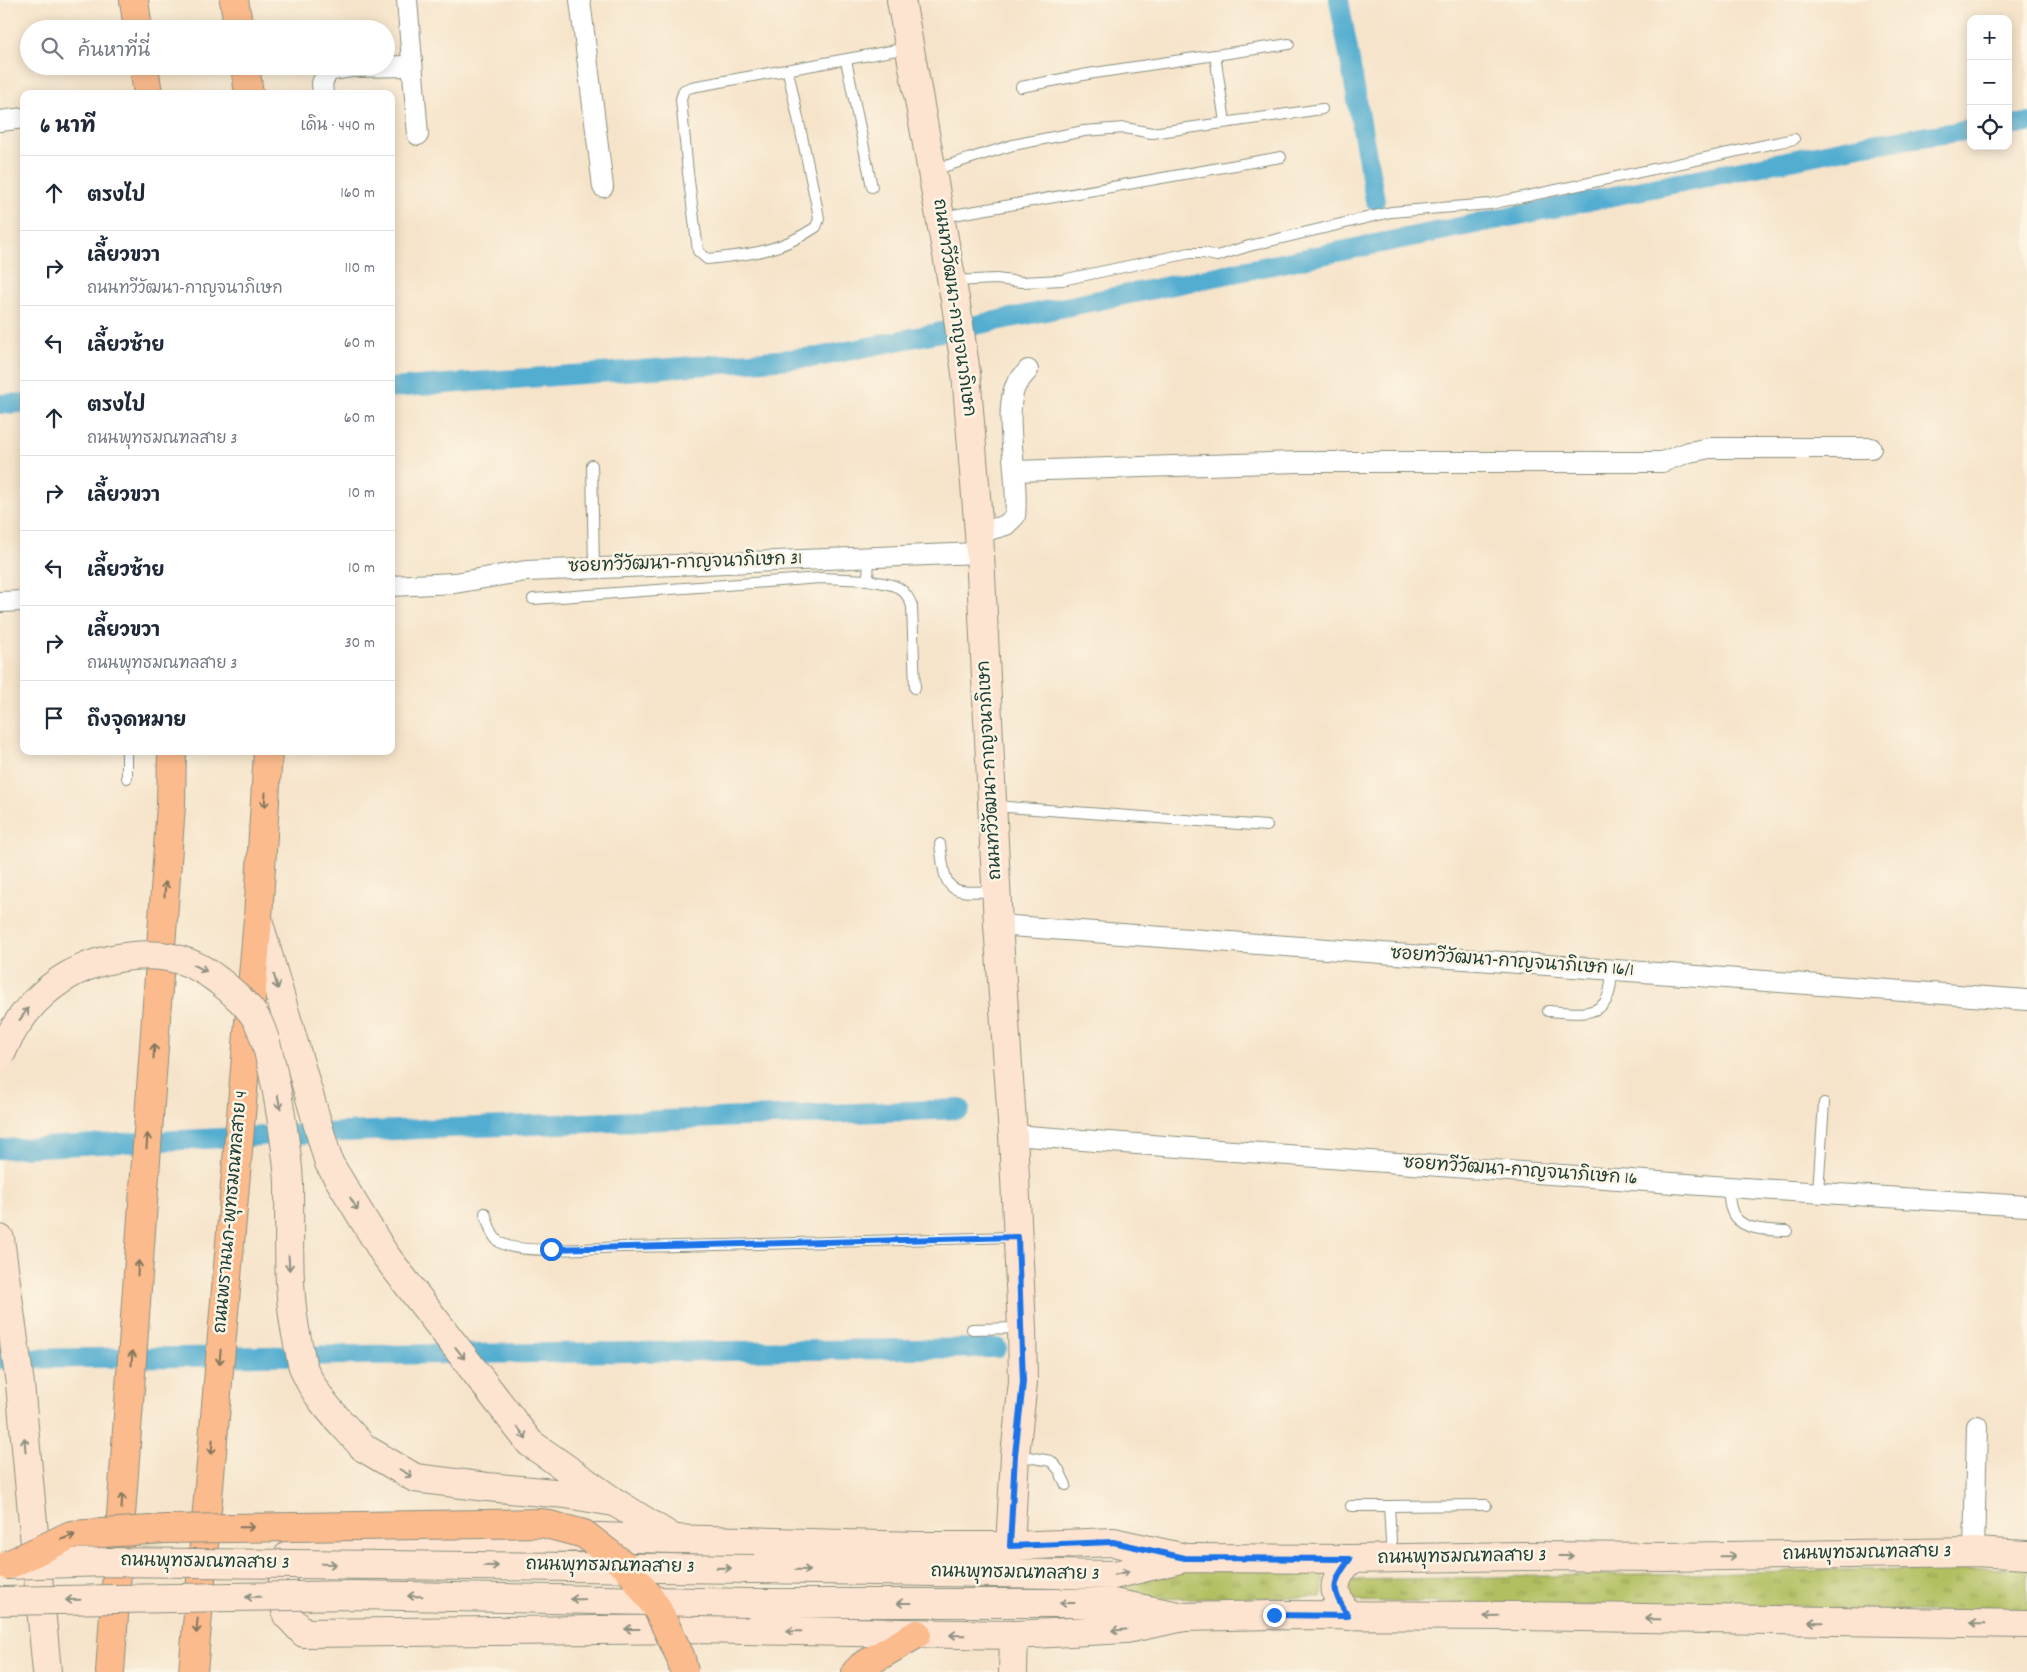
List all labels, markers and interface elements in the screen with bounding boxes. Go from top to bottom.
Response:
map controls [1967,15,2012,150]
button: + [1967,15,2012,60]
search box [20,20,395,75]
icon: search [38,34,66,62]
text: ค้นหาที่นี่ [78,39,150,66]
button: − [1967,60,2012,105]
button: locate [1967,105,2012,150]
text: 6 นาที [40,113,96,143]
text: เดิน · 440 m [301,115,375,138]
icon: ahead [40,179,68,207]
text: 160 m [340,182,375,205]
text: ตรงไป [87,184,145,211]
street label: ถนนทวีวัฒนา-กาญจนาภิเษก [925,197,983,419]
text: เลี้ยวขวา [87,244,160,271]
icon: right [40,254,68,282]
text: 110 m [345,257,375,280]
text: ถนนทวีวัฒนา-กาญจนาภิเษก [87,278,283,301]
icon: left [40,329,68,357]
text: 60 m [344,332,375,355]
text: เลี้ยวซ้าย [87,334,164,361]
text: ตรงไป [87,394,145,421]
icon: ahead [40,404,68,432]
text: 60 m [344,407,375,430]
text: ถนนพุทธมณฑลสาย 3 [87,428,237,451]
icon: right [40,479,68,507]
text: 10 m [348,482,375,505]
text: เลี้ยวขวา [87,484,160,511]
street label: ซอยทวีวัฒนา-กาญจนาภิเษก 31 [568,545,802,581]
icon: left [40,554,68,582]
text: 10 m [348,557,375,580]
text: เลี้ยวซ้าย [87,559,164,586]
text: เลี้ยวขวา [87,619,160,646]
icon: right [40,629,68,657]
text: 30 m [345,632,375,655]
text: ถนนพุทธมณฑลสาย 3 [87,653,237,676]
street label: ถนนทวีวัฒนา-กาญจนาภิเษก [971,659,1009,881]
icon: arrive [40,704,68,732]
text: ถึงจุดหมาย [87,709,186,736]
one-way arrow [260,792,269,808]
one-way arrow [161,881,170,897]
street label: ซอยทวีวัฒนา-กาญจนาภิเษก 16/1 [1389,940,1635,984]
one-way arrow [192,964,207,973]
one-way arrow [272,974,282,990]
one-way arrow [19,1007,29,1021]
one-way arrow [149,1043,158,1059]
street label: ถนนพรานนก-พุทธมณฑลสาย 4 [209,1090,255,1334]
one-way arrow [274,1093,284,1109]
one-way arrow [143,1134,152,1150]
street label: ซอยทวีวัฒนา-กาญจนาภิเษก 16 [1402,1149,1638,1193]
one-way arrow [350,1197,360,1211]
route start [540,1238,563,1261]
one-way arrow [285,1255,294,1271]
one-way arrow [134,1260,143,1276]
one-way arrow [455,1346,466,1359]
one-way arrow [215,1348,225,1364]
one-way arrow [127,1350,137,1366]
one-way arrow [516,1426,527,1439]
one-way arrow [20,1437,30,1453]
one-way arrow [207,1438,217,1454]
one-way arrow [398,1468,413,1478]
one-way arrow [117,1493,126,1509]
one-way arrow [239,1523,255,1532]
one-way arrow [60,1532,75,1541]
street label: ถนนพุทธมณฑลสาย 3 [1782,1540,1952,1568]
street label: ถนนพุทธมณฑลสาย 3 [1377,1544,1547,1572]
street label: ถนนพุทธมณฑลสาย 3 [120,1549,290,1577]
one-way arrow [1558,1551,1574,1561]
one-way arrow [1720,1551,1736,1561]
street label: ถนนพุทธมณฑลสาย 3 [525,1553,695,1581]
one-way arrow [320,1559,336,1569]
street label: ถนนพุทธมณฑลสาย 3 [930,1560,1100,1588]
one-way arrow [482,1561,499,1571]
one-way arrow [715,1563,731,1573]
one-way arrow [794,1565,810,1575]
one-way arrow [1114,1568,1130,1577]
one-way arrow [407,1591,424,1601]
one-way arrow [245,1592,261,1602]
one-way arrow [65,1595,81,1605]
one-way arrow [570,1595,586,1604]
one-way arrow [896,1598,912,1608]
one-way arrow [1059,1598,1075,1608]
route end [1263,1604,1286,1627]
one-way arrow [1483,1611,1500,1621]
one-way arrow [1646,1614,1662,1624]
one-way arrow [1808,1617,1824,1627]
one-way arrow [192,1618,202,1634]
one-way arrow [1971,1619,1987,1628]
one-way arrow [624,1624,640,1634]
one-way arrow [1111,1625,1127,1634]
one-way arrow [787,1627,803,1636]
one-way arrow [949,1630,965,1640]

